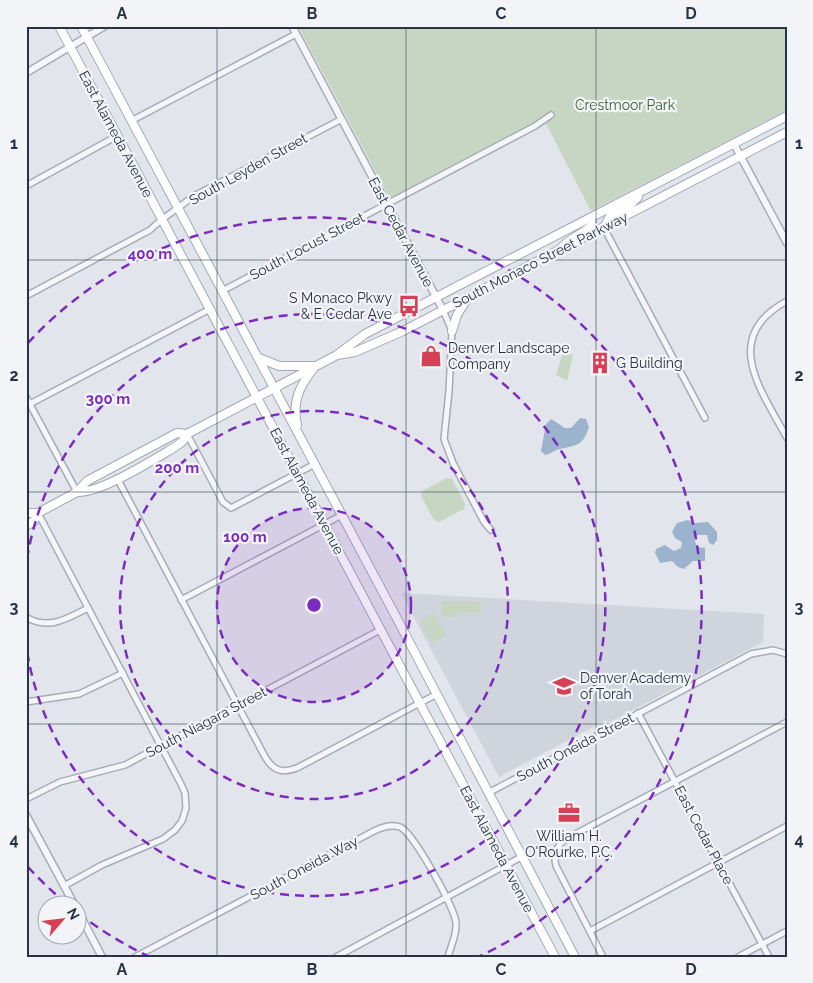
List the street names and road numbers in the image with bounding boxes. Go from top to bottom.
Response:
street label: East Alameda Avenue [76,68,156,200]
street label: South Leyden Street [186,130,310,208]
street label: East Cedar Avenue [365,174,437,290]
street label: South Locust Street [247,209,367,283]
street label: South Monaco Street Parkway [450,209,631,311]
street label: East Alameda Avenue [267,425,347,557]
street label: South Niagara Street [143,683,269,761]
street label: South Oneida Street [514,709,636,785]
street label: East Alameda Avenue [457,783,537,915]
street label: East Cedar Place [671,783,737,887]
street label: South Oneida Way [247,833,361,903]

